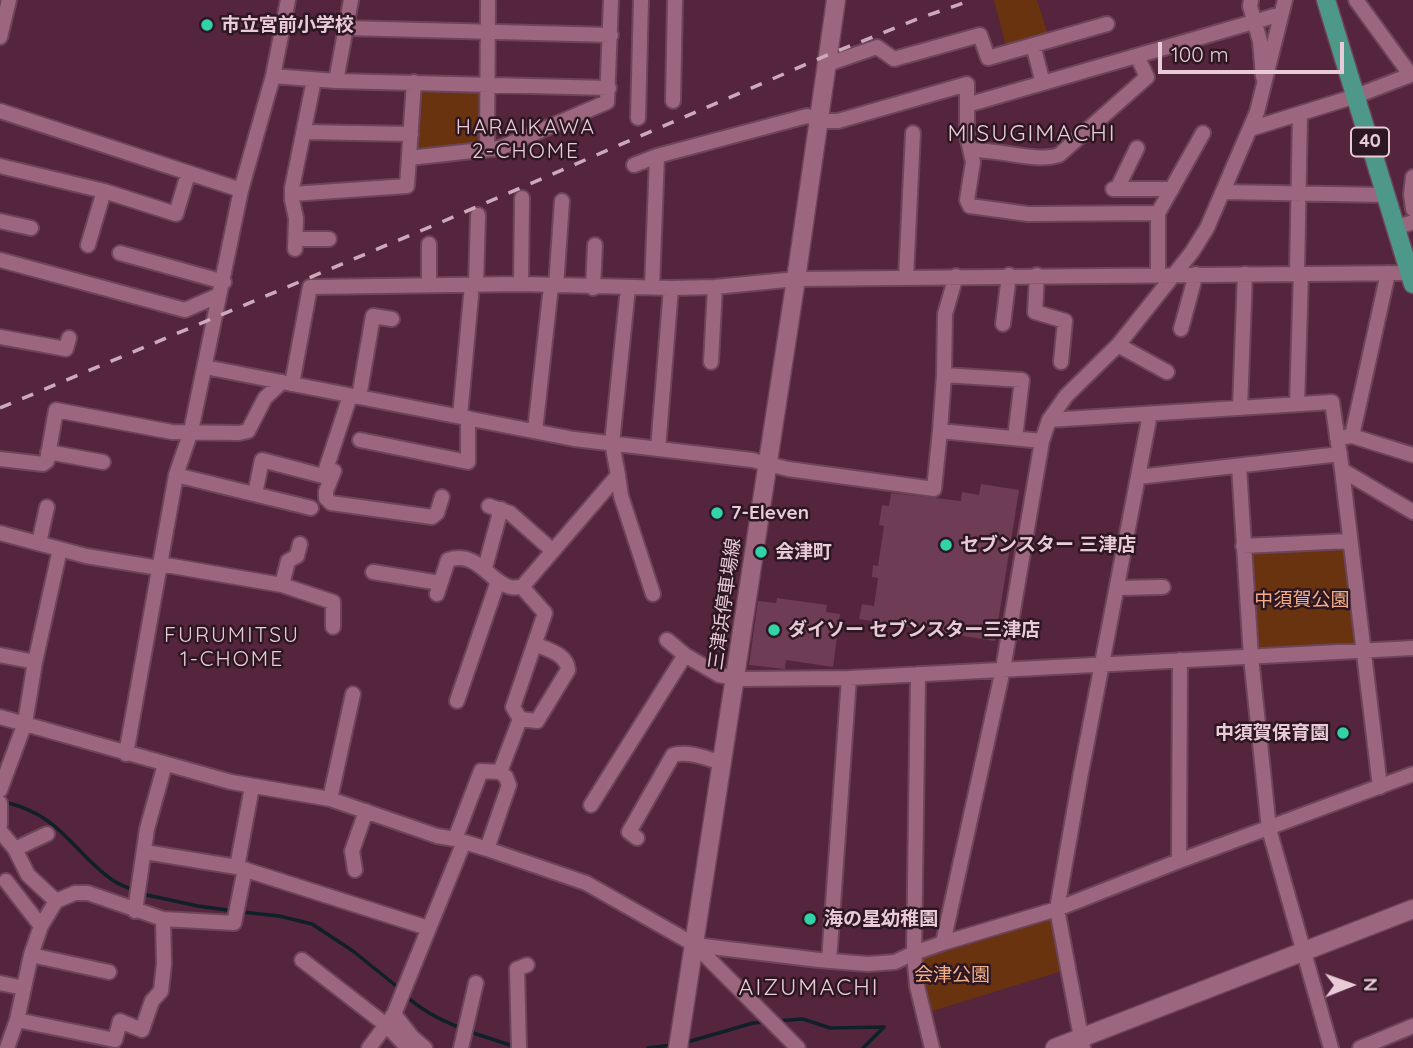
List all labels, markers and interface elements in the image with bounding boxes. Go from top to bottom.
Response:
place label: 市立宮前小学校 [221,14,354,36]
marker: 市立宮前小学校 [199,17,215,33]
scale bar [1161,28,1346,72]
text: 100 m [1171,41,1229,67]
district label: HARAIKAWA 2-CHOME [457,115,595,165]
district label: MISUGIMACHI [949,120,1115,148]
road number: 40 [1351,127,1389,156]
place label: 7-Eleven [731,502,809,524]
marker: 7-Eleven [709,505,725,521]
place label: セブンスター 三津店 [960,534,1136,556]
street label: 三津浜停車場線 [704,537,746,671]
marker: セブンスター 三津店 [938,537,954,553]
place label: 会津町 [775,541,832,563]
marker: 会津町 [753,544,769,560]
park label: 中須賀公園 [1255,589,1349,611]
place label: ダイソー セブンスター三津店 [788,619,1040,641]
marker: ダイソー セブンスター三津店 [766,622,782,638]
district label: FURUMITSU 1-CHOME [165,623,299,673]
place label: 中須賀保育園 [1215,722,1329,744]
marker: 中須賀保育園 [1335,725,1351,741]
place label: 海の星幼稚園 [824,908,938,930]
marker: 海の星幼稚園 [802,911,818,927]
north arrow [1315,950,1385,1020]
park label: 会津公園 [914,964,990,986]
district label: AIZUMACHI [740,974,878,1002]
text: N [1359,977,1383,992]

